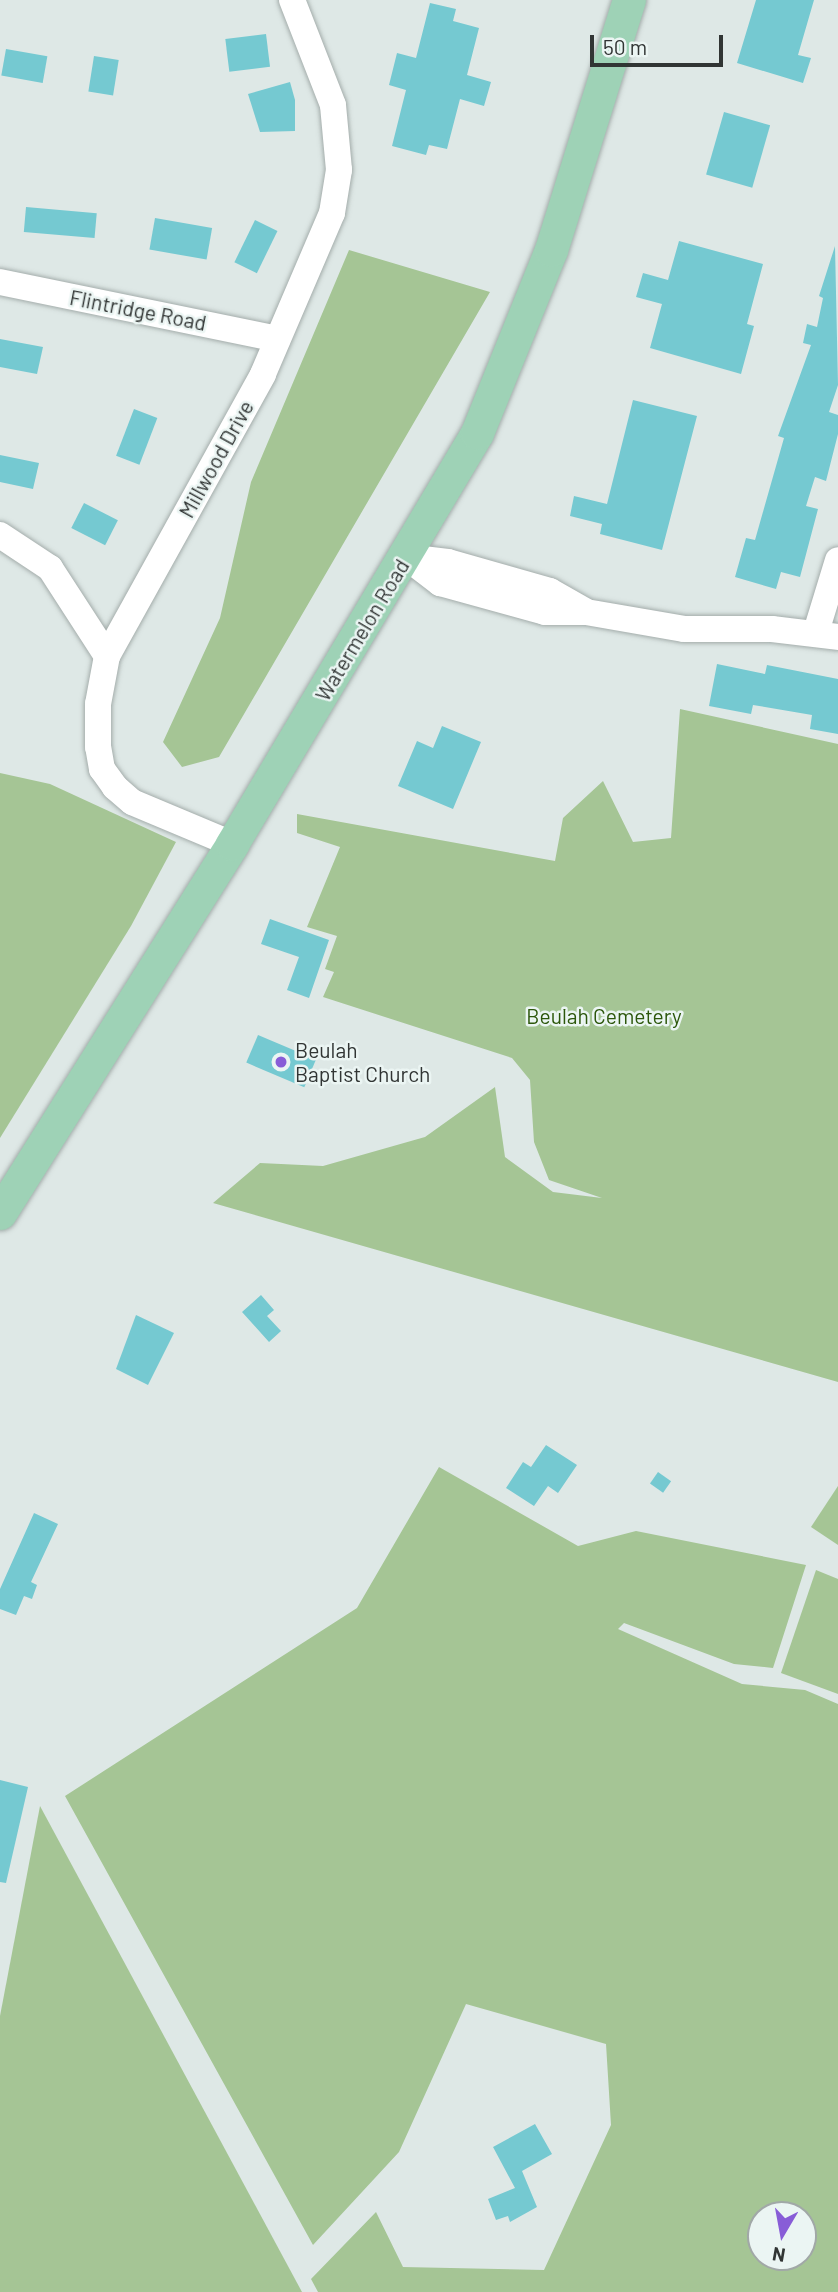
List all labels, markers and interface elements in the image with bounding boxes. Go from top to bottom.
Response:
scale bar [593,21,726,65]
text: 50 m [603,34,647,59]
street label: Flintridge Road [68,284,208,336]
street label: Millwood Drive [173,396,259,522]
street label: Watermelon Road [310,555,414,705]
park label: Beulah Cemetery [526,1003,682,1029]
place label: Beulah Baptist Church [295,1037,430,1087]
marker: Beulah Baptist Church [273,1054,289,1070]
north arrow [747,2201,817,2271]
text: N [770,2243,787,2268]

